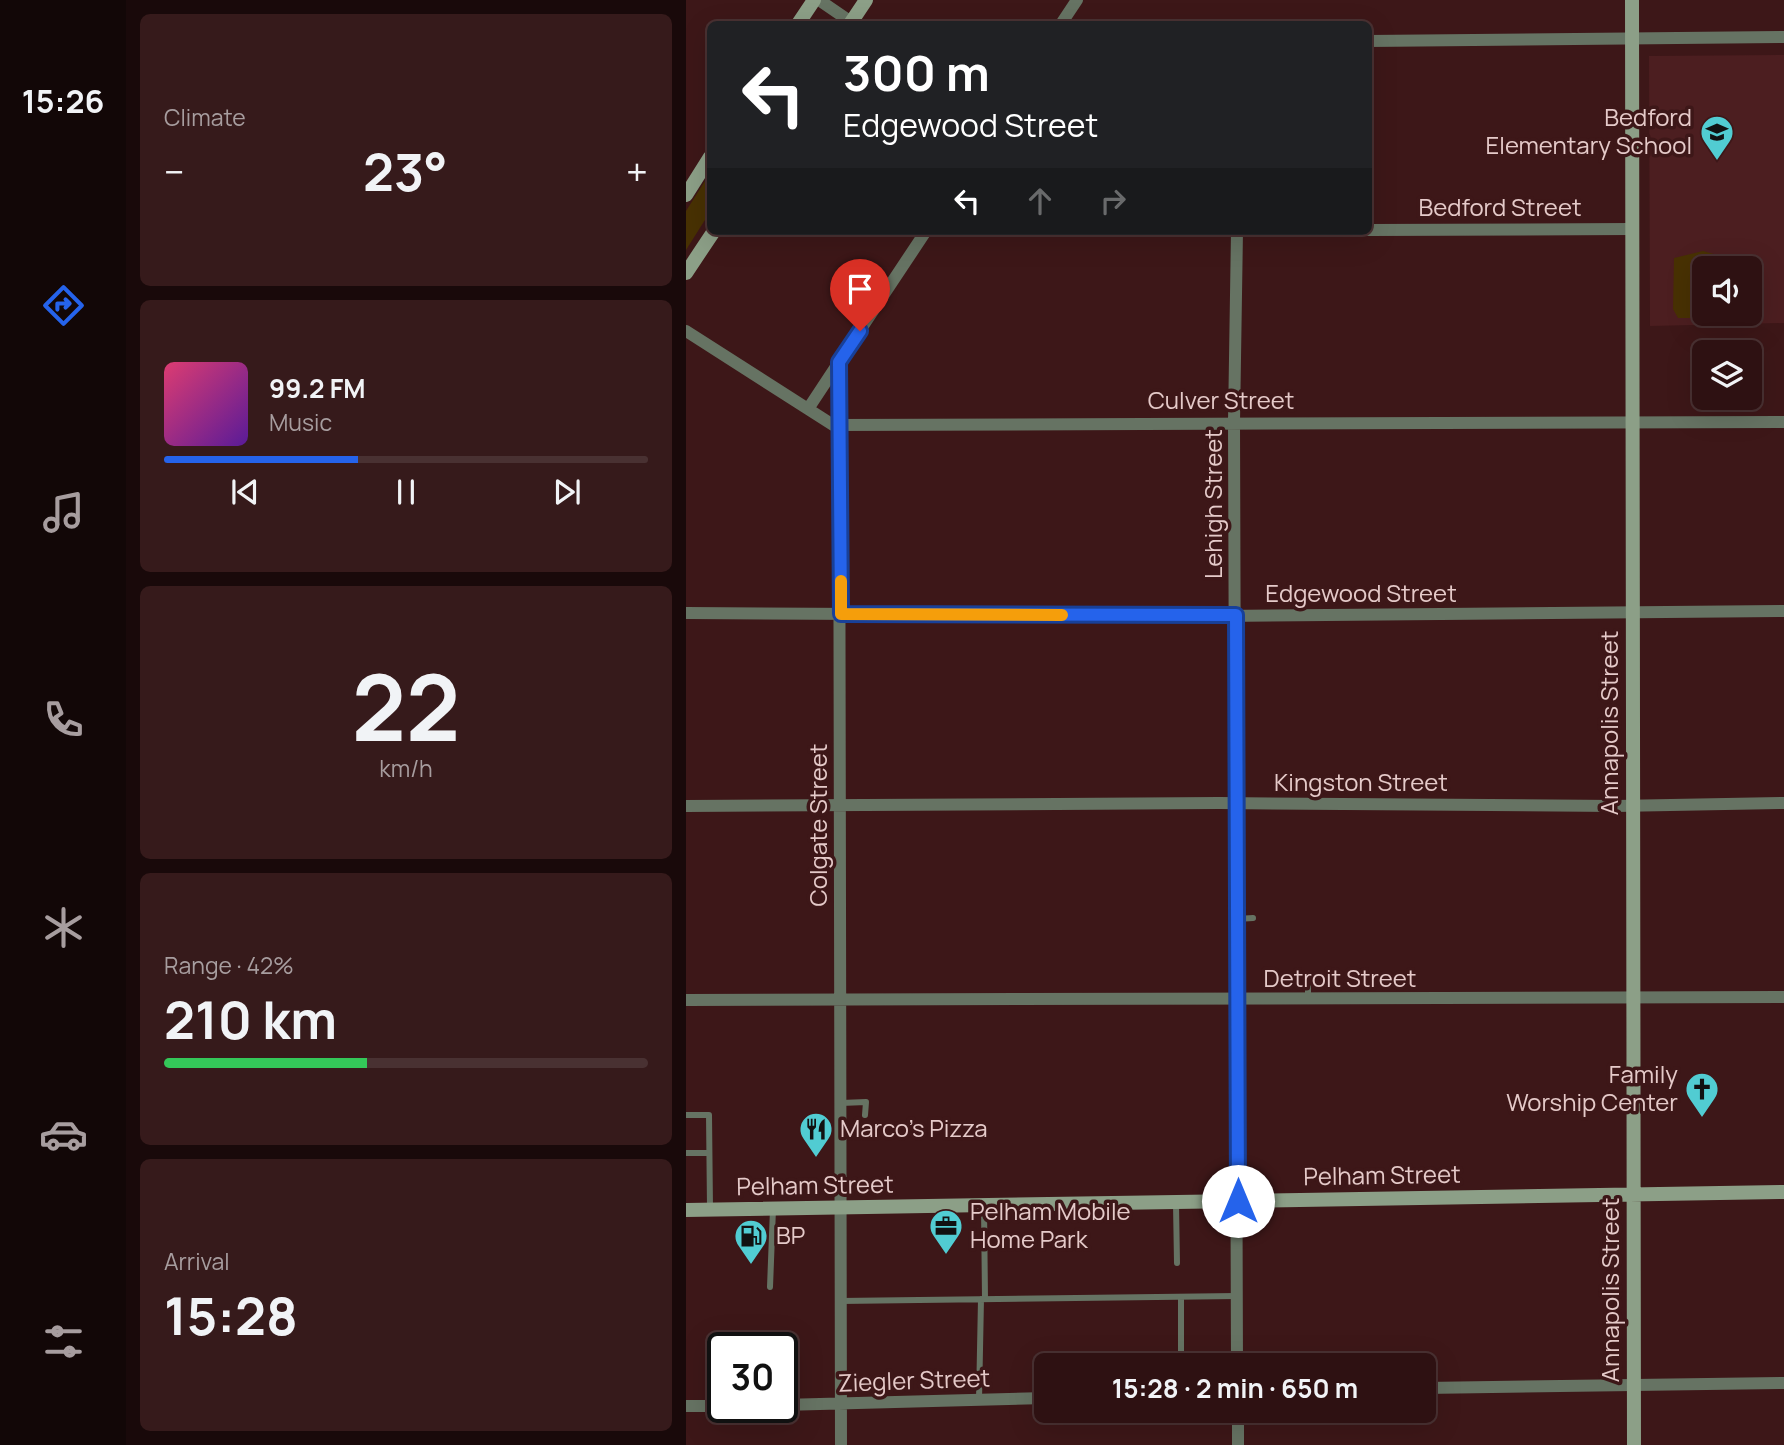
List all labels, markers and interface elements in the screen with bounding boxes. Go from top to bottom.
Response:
text: 300 m [843,39,990,106]
icon: left [728,49,819,140]
text: 15:26 [22,79,104,123]
place label: Bedford Elementary School [1486,100,1692,161]
text: Climate [164,101,246,133]
text: Edgewood Street [843,103,1098,147]
school or university icon: Bedford Elementary School [1698,113,1736,162]
text: 23° [363,136,448,207]
text: − [164,145,185,197]
text: + [626,145,648,197]
icon: left [948,182,986,220]
icon: ahead [1021,182,1059,220]
icon: right [1094,182,1132,220]
street label: Bedford Street [1418,190,1582,223]
map controls [1692,256,1762,410]
button: sound [1692,256,1762,326]
pin [830,259,890,331]
icon: arrive [841,270,879,308]
icon: directions [39,281,88,330]
button: layers [1692,340,1762,410]
text: 99.2 FM [269,370,366,406]
street label: Culver Street [1148,383,1294,416]
text: Music [269,406,332,438]
street label: Lehigh Street [1196,429,1229,579]
icon: previous [226,473,264,511]
icon: pause [387,473,425,511]
icon: next [548,473,586,511]
icon: music [39,488,88,537]
street label: Edgewood Street [1265,576,1457,609]
street label: Annapolis Street [1592,631,1625,815]
text: 22 [352,644,460,768]
icon: phone [39,695,88,744]
street label: Colgate Street [801,744,834,906]
text: km/h [379,752,433,784]
street label: Kingston Street [1274,765,1448,798]
icon: climate [39,903,88,952]
text: Range · 42% [164,949,294,981]
street label: Detroit Street [1264,961,1416,994]
text: 210 km [164,984,337,1055]
place label: Family Worship Center [1506,1057,1678,1118]
church icon: Family Worship Center [1683,1070,1721,1119]
icon: car [39,1110,88,1159]
restaurant icon: Marco's Pizza [797,1110,835,1159]
place label: Marco's Pizza [840,1111,987,1144]
street label: Pelham Street [1303,1157,1461,1192]
position arrow [1201,1164,1275,1238]
street label: Pelham Street [736,1167,894,1202]
place label: Pelham Mobile Home Park [970,1194,1131,1255]
street label: Annapolis Street [1593,1198,1626,1382]
office icon: Pelham Mobile Home Park [927,1207,965,1256]
fuel station icon: BP [732,1217,770,1266]
place label: BP [776,1218,805,1251]
text: Arrival [164,1245,230,1277]
text: 15:28 [164,1280,298,1351]
icon: filters [39,1317,88,1366]
speed limit sign: 30 [707,1332,798,1423]
street label: Ziegler Street [837,1360,991,1399]
text: 15:28 · 2 min · 650 m [1112,1370,1358,1406]

